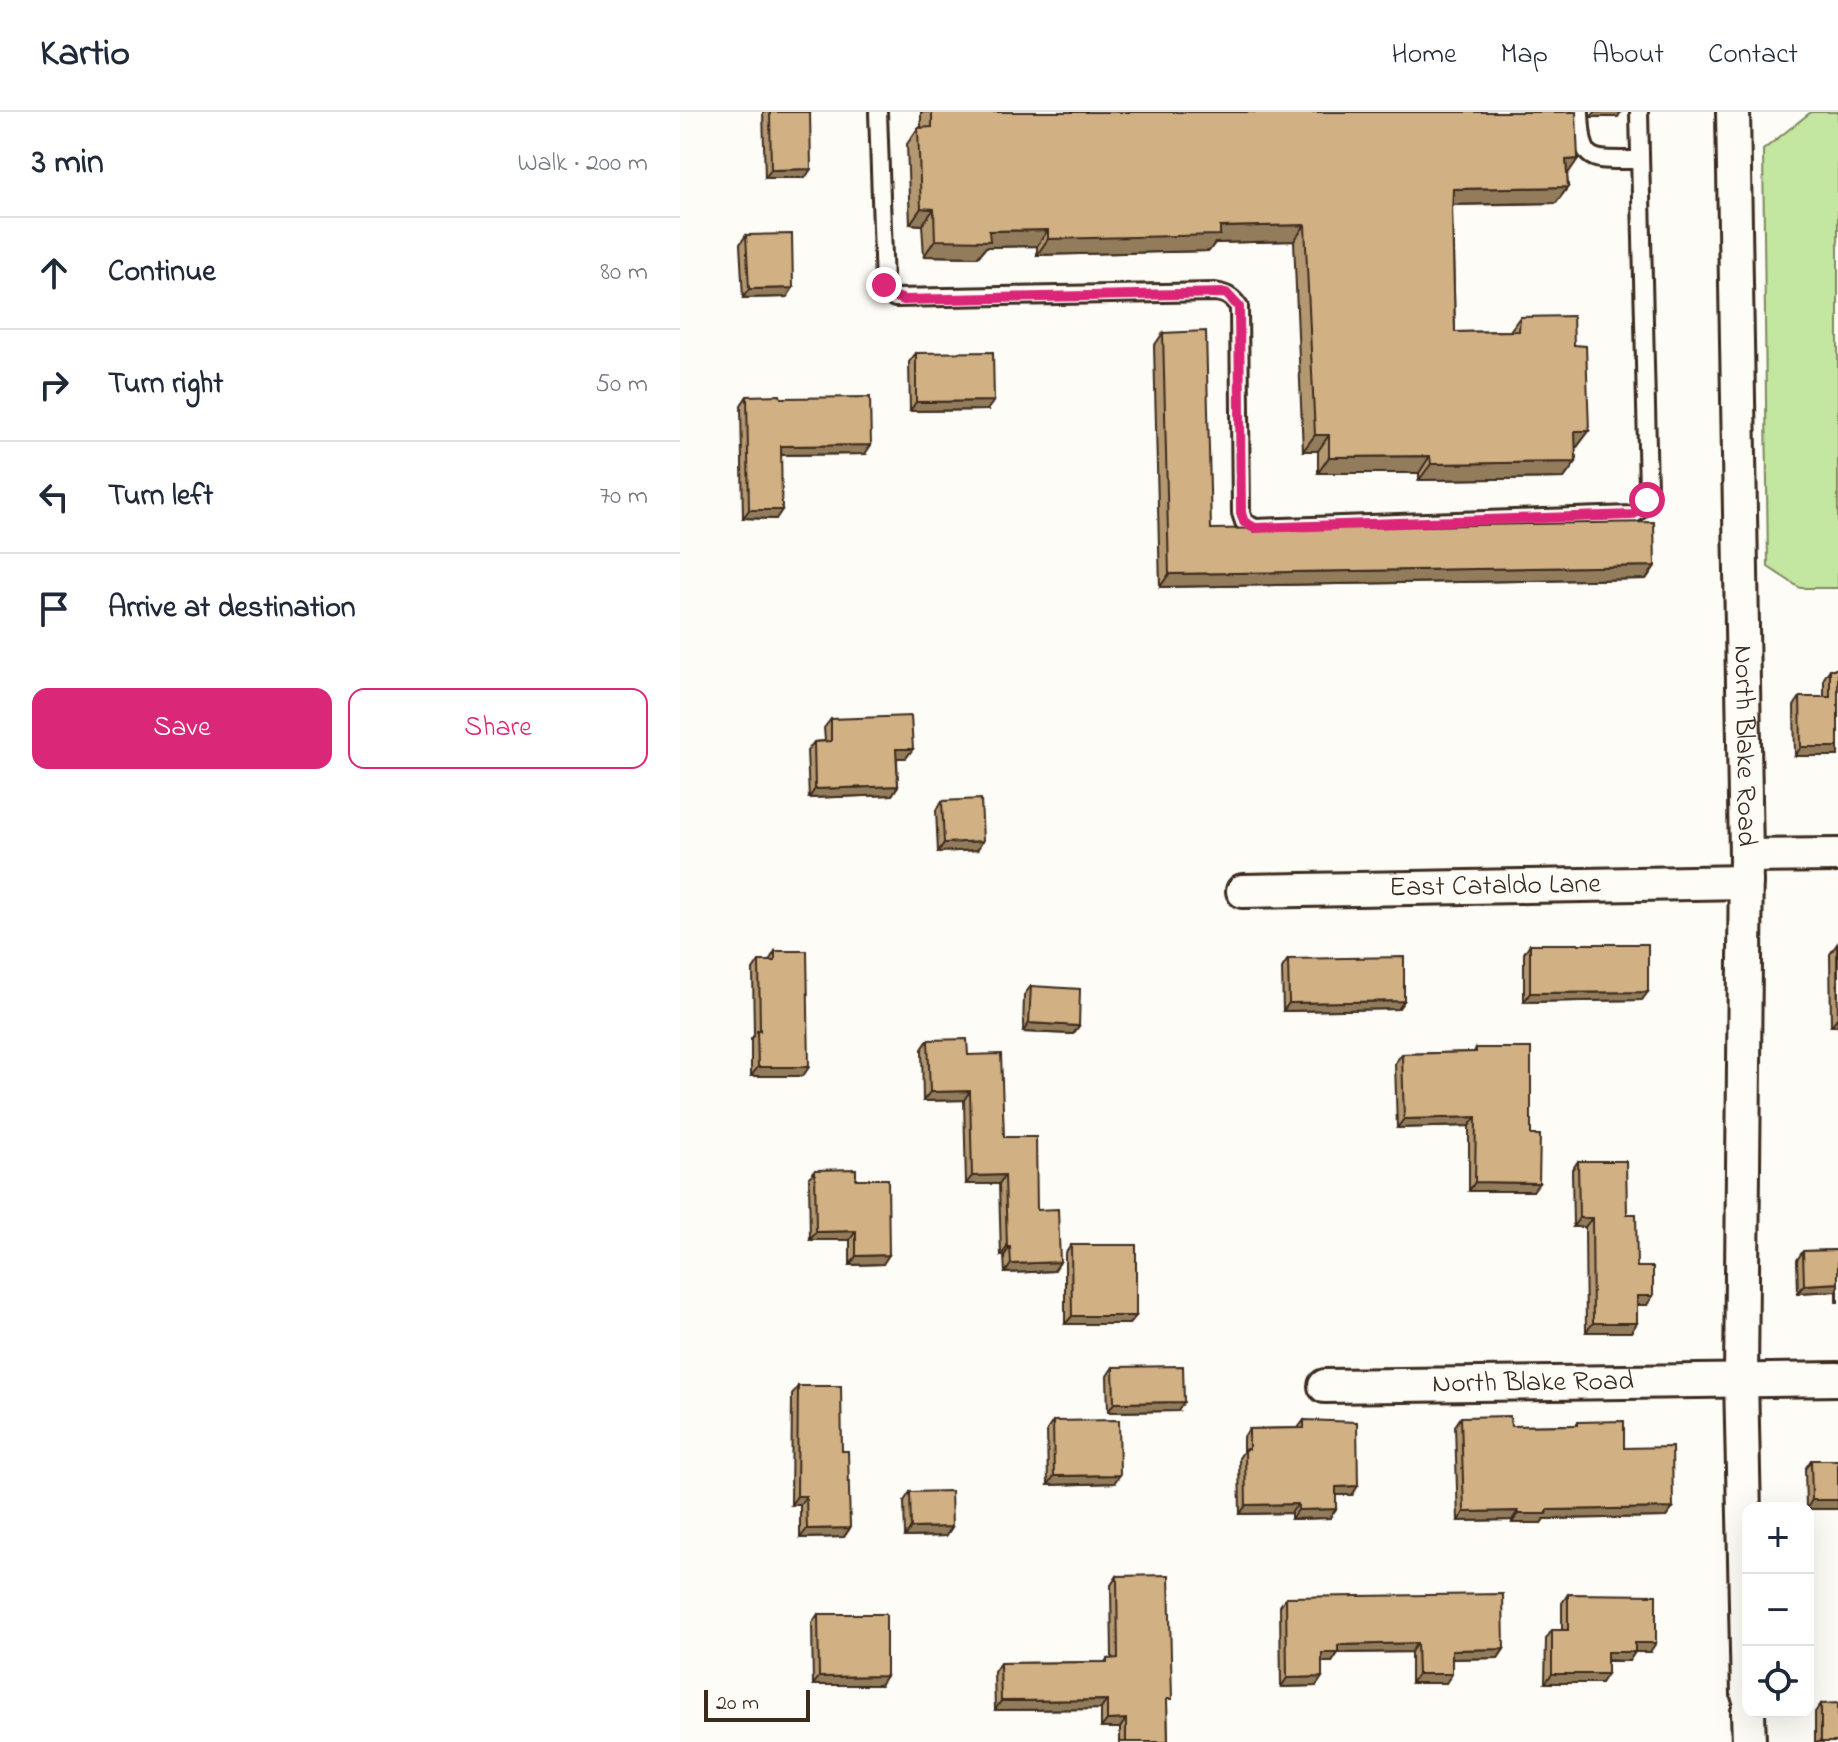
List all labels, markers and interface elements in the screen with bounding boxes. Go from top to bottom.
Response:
text: Kartio [40,27,130,83]
text: Home [1391,35,1457,76]
text: Map [1501,35,1548,76]
text: About [1592,35,1664,76]
text: Contact [1708,35,1798,76]
text: 3 min [32,139,104,189]
text: Walk · 200 m [517,145,648,183]
icon: ahead [32,251,76,295]
text: Continue [108,251,216,295]
text: 80 m [600,254,648,292]
route end [866,267,902,303]
icon: right [32,363,76,407]
text: Turn right [108,363,223,407]
text: 50 m [595,366,648,404]
icon: left [32,475,76,519]
text: Turn left [108,475,213,519]
text: 70 m [599,478,648,516]
route start [1629,482,1665,518]
icon: arrive [32,587,76,631]
text: Arrive at destination [108,587,356,631]
street label: North Blake Road [1722,645,1766,847]
button: Save [32,688,332,769]
button: Share [348,688,648,769]
street label: East Cataldo Lane [1389,864,1602,909]
street label: North Blake Road [1432,1361,1634,1405]
map controls [1742,1502,1814,1718]
button: + [1742,1502,1814,1574]
button: − [1742,1574,1814,1646]
button: locate [1742,1646,1814,1718]
scale bar [704,1686,810,1722]
text: 20 m [716,1688,759,1720]

